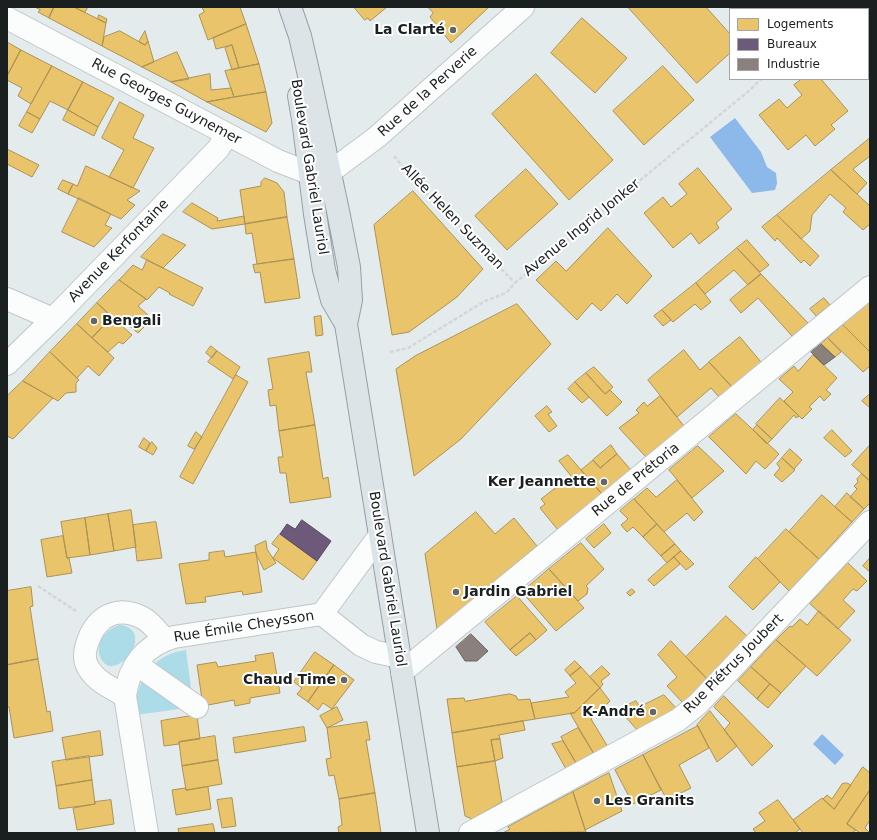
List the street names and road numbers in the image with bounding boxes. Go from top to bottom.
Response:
street label: Rue de la Perverie [375,43,481,141]
street label: Rue Georges Guynemer [88,55,244,149]
street label: Boulevard Gabriel Lauriol [287,78,331,256]
street label: Allée Helen Suzman [397,161,507,273]
street label: Avenue Ingrid Jonker [520,176,644,280]
street label: Avenue Kerfontaine [65,196,173,306]
street label: Rue de Prétoria [589,440,683,520]
street label: Boulevard Gabriel Lauriol [365,490,409,668]
street label: Rue Émile Cheysson [173,608,315,646]
street label: Rue Piétrus Joubert [681,611,787,717]

